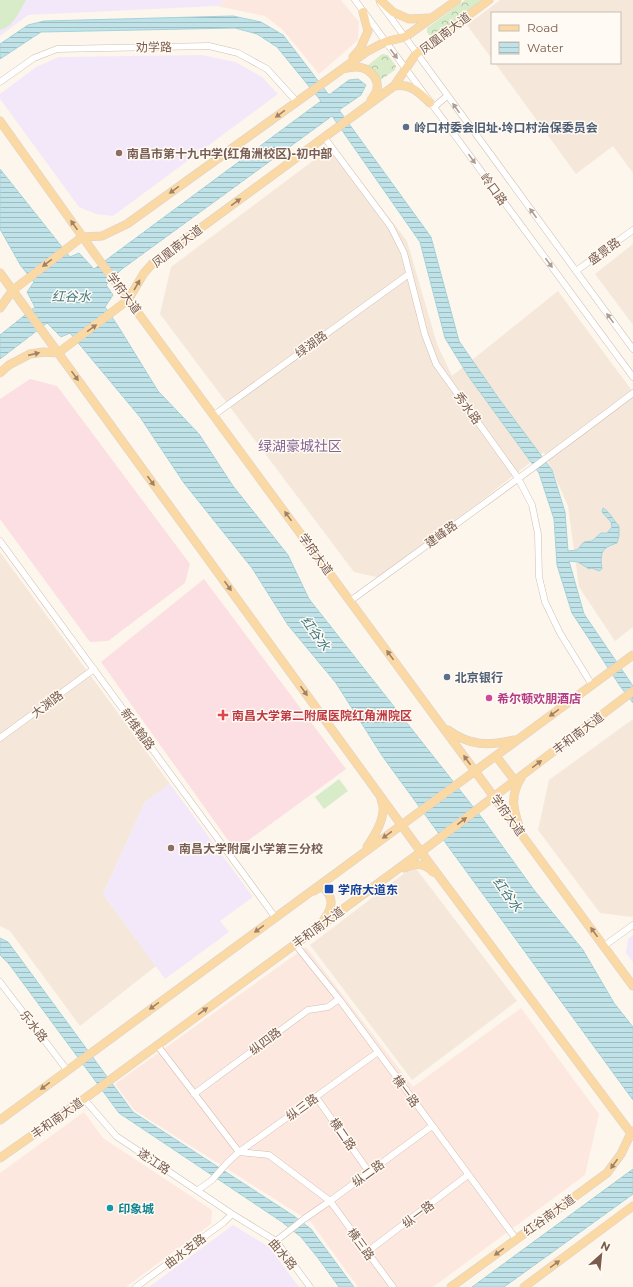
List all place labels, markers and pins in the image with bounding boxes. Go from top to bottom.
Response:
place label: 岭口村委会旧址·坽口村治保委员会 [414,120,598,135]
marker: 岭口村委会旧址·坽口村治保委员会 [401,122,411,132]
place label: 南昌市第十九中学(红角洲校区)-初中部 [127,146,332,161]
marker: 南昌市第十九中学(红角洲校区)-初中部 [114,148,124,158]
place label: 北京银行 [455,670,503,685]
marker: 北京银行 [442,672,452,682]
place label: 希尔顿欢朋酒店 [497,691,581,706]
marker: 希尔顿欢朋酒店 [484,693,494,703]
place label: 南昌大学第二附属医院红角洲院区 [232,708,412,723]
marker: 南昌大学第二附属医院红角洲院区 [217,709,229,721]
place label: 南昌大学附属小学第三分校 [179,841,323,856]
marker: 南昌大学附属小学第三分校 [166,843,176,853]
place label: 学府大道东 [338,882,398,897]
marker: 学府大道东 [323,883,335,895]
place label: 印象城 [118,1201,154,1216]
marker: 印象城 [105,1203,115,1213]

